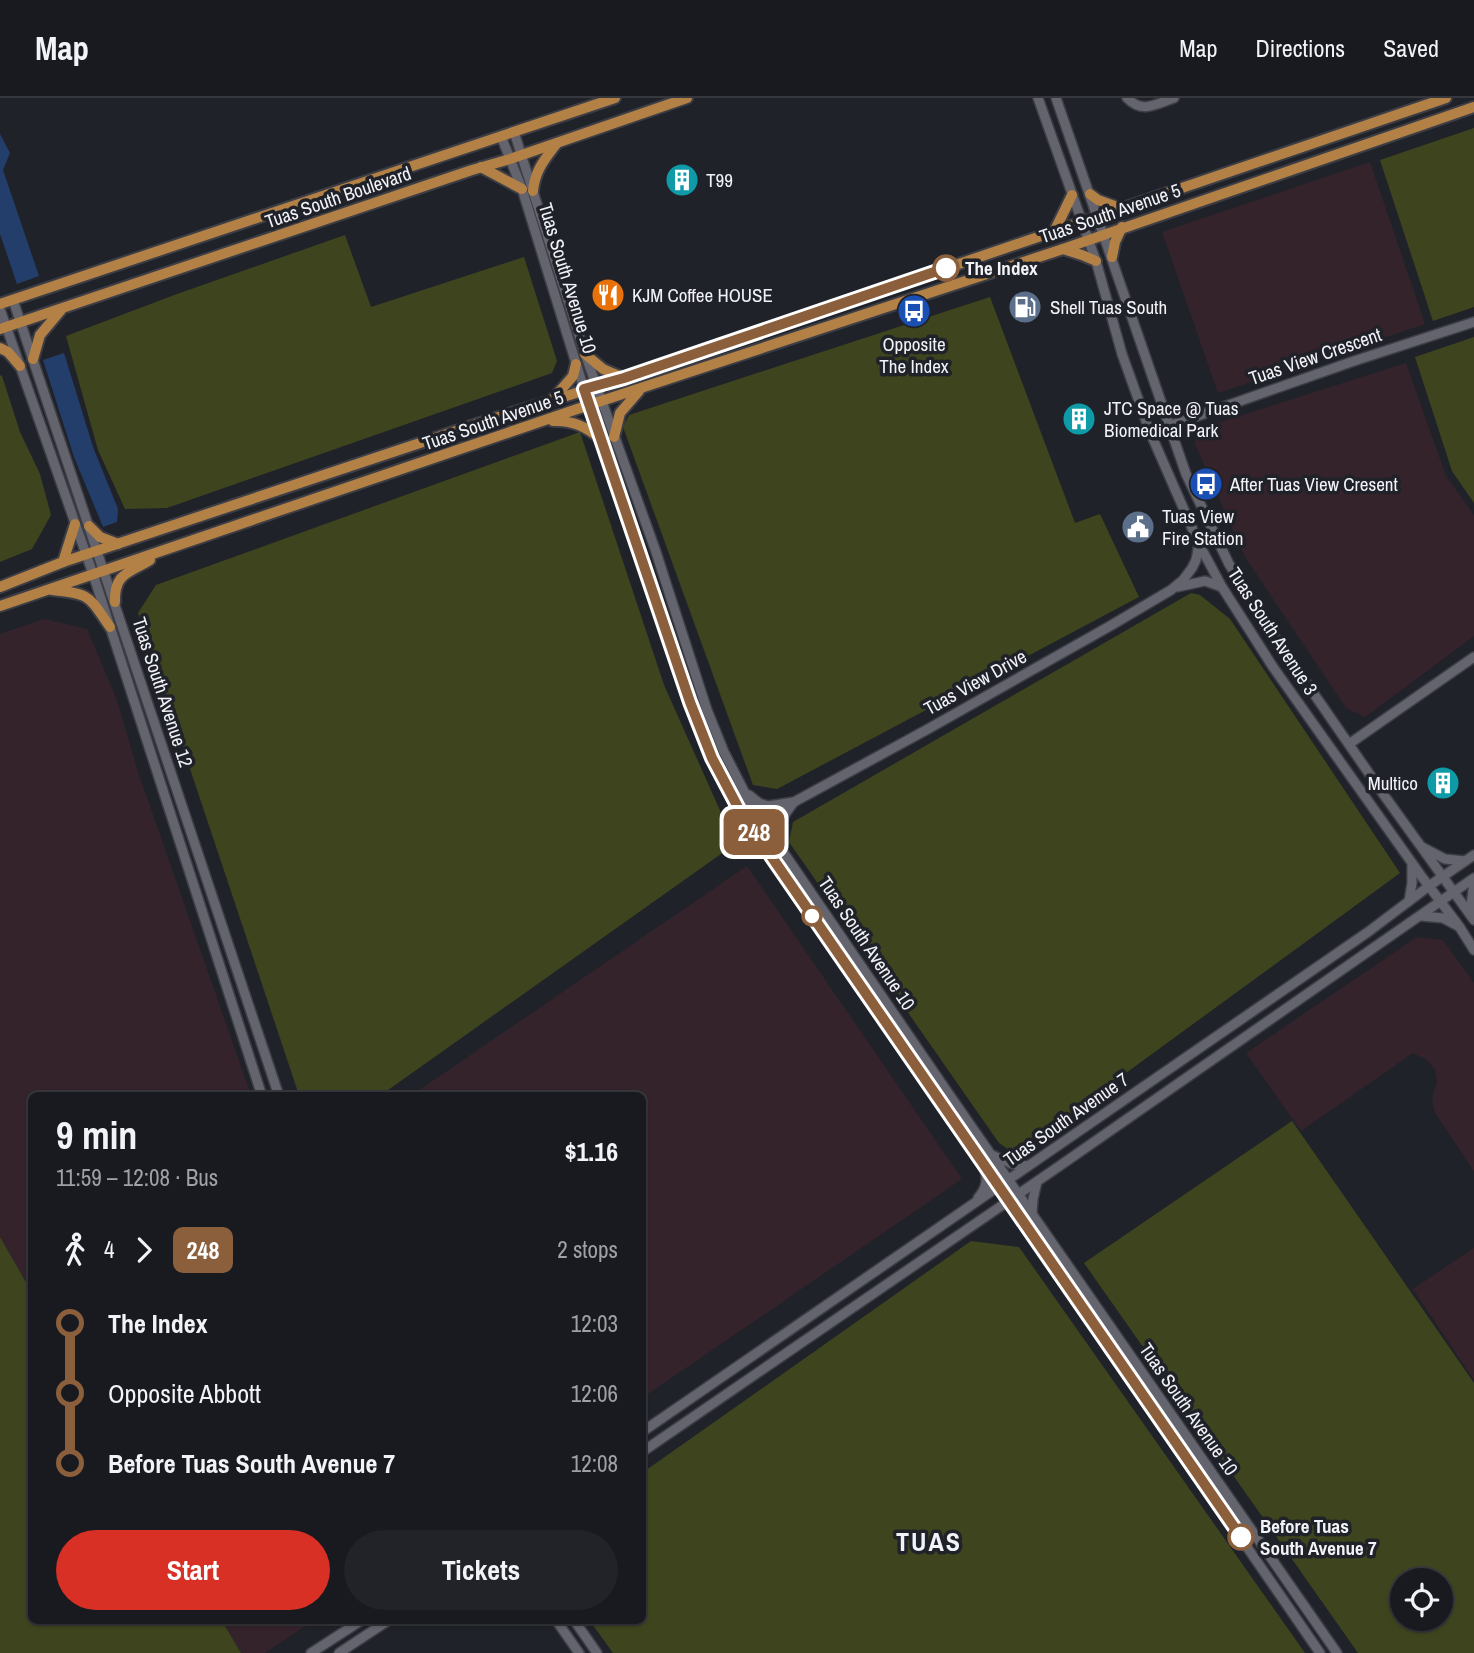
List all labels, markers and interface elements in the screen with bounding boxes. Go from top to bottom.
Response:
text: Map [35,26,89,70]
text: Map [1179,32,1217,64]
text: Directions [1255,32,1345,64]
text: Saved [1383,32,1439,64]
street label: Tuas South Boulevard [262,160,414,234]
building icon: T99 [663,161,701,199]
place label: T99 [706,167,733,193]
street label: Tuas South Avenue 5 [1036,177,1184,249]
street label: Tuas South Avenue 10 [533,200,603,356]
marker: The Index [933,255,959,281]
place label: The Index [965,255,1038,281]
restaurant icon: KJM Coffee HOUSE [589,276,627,314]
place label: KJM Coffee HOUSE [632,282,773,308]
fuel station icon: Shell Tuas South [1006,288,1044,326]
bus stop icon: Opposite The Index [895,292,933,330]
place label: Shell Tuas South [1050,294,1167,320]
street label: Tuas View Crescent [1245,321,1385,391]
place label: Opposite The Index [879,331,949,379]
street label: Tuas South Avenue 5 [419,384,567,456]
place label: JTC Space @ Tuas Biomedical Park [1104,395,1239,443]
building icon: JTC Space @ Tuas Biomedical Park [1060,400,1098,438]
bus stop icon: After Tuas View Cresent [1187,465,1225,503]
place label: After Tuas View Cresent [1229,471,1399,497]
place label: Tuas View Fire Station [1162,503,1243,551]
public building icon: Tuas View Fire Station [1119,508,1157,546]
street label: Tuas South Avenue 3 [1222,562,1324,700]
street label: Tuas South Avenue 12 [127,614,199,770]
street label: Tuas View Drive [919,643,1031,721]
building icon: Multico [1424,764,1462,802]
place label: Multico [1368,770,1418,796]
line badge: 248 [714,809,794,855]
text: 248 [738,816,770,848]
street label: Tuas South Avenue 10 [813,871,921,1015]
unlabelled marker [802,906,822,926]
street label: Tuas South Avenue 7 [998,1066,1134,1172]
text: 9 min [56,1110,137,1161]
text: $1.16 [565,1134,618,1169]
text: 11:59 – 12:08 · Bus [56,1162,218,1193]
icon: walk [56,1231,94,1269]
icon: forward [125,1231,163,1269]
text: 4 [104,1234,115,1265]
text: 248 [187,1234,219,1266]
text: 2 stops [557,1234,618,1265]
text: The Index [108,1306,208,1341]
text: 12:03 [571,1308,618,1339]
street label: Tuas South Avenue 10 [1134,1338,1244,1480]
text: Opposite Abbott [108,1376,261,1411]
text: 12:06 [571,1378,618,1409]
text: Before Tuas South Avenue 7 [108,1446,395,1481]
text: 12:08 [571,1448,618,1479]
place label: Before Tuas South Avenue 7 [1260,1513,1377,1561]
district label: TUAS [896,1524,962,1559]
marker: Before Tuas South Avenue 7 [1228,1524,1254,1550]
button: Start [56,1530,330,1610]
button: Tickets [344,1530,618,1610]
map controls [1390,1568,1453,1631]
button: locate [1390,1568,1453,1631]

